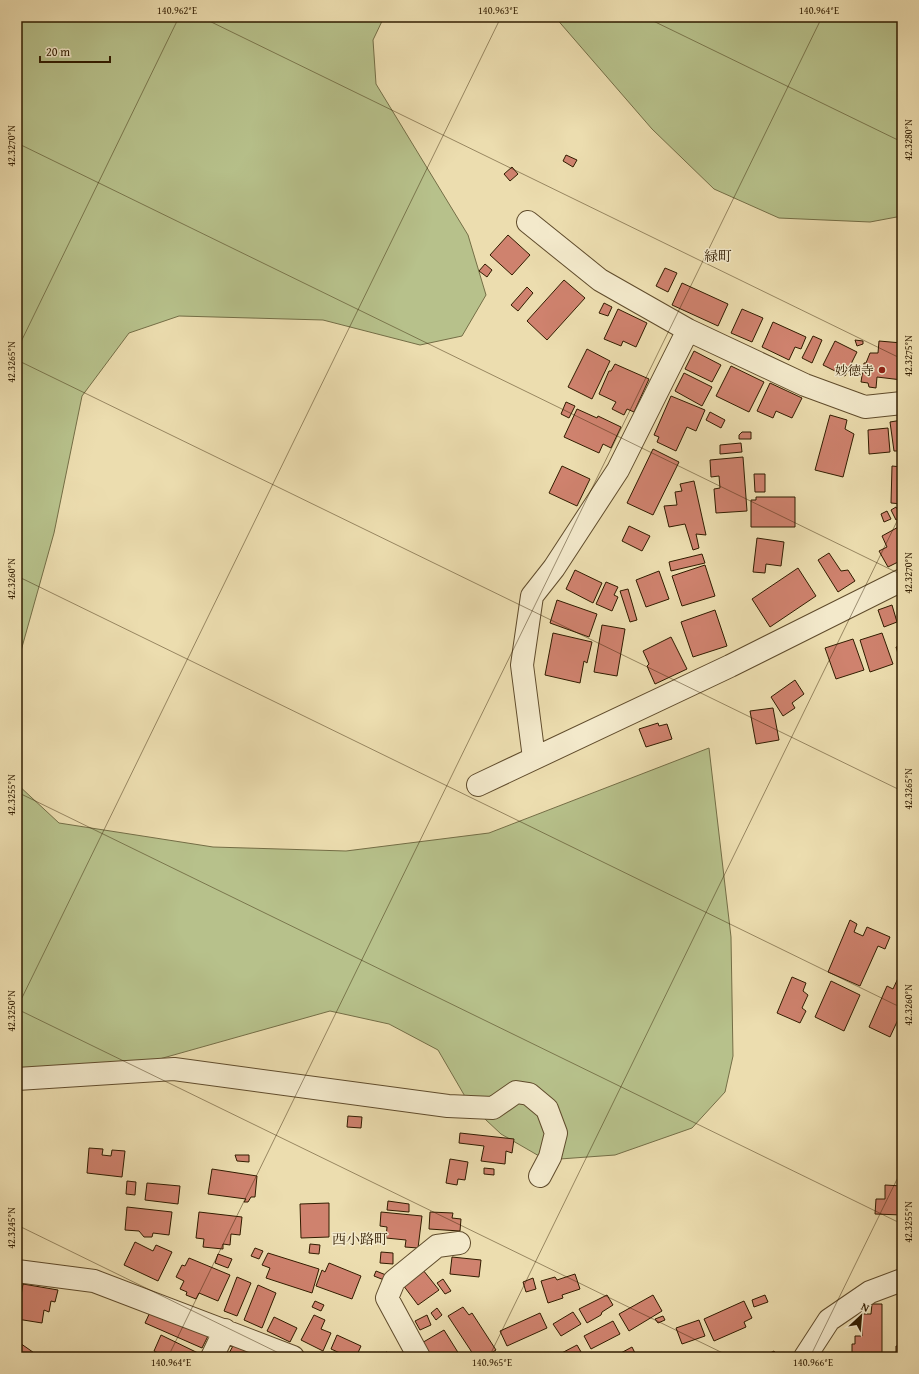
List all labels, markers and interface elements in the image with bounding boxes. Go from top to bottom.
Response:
text: 140.962°E [157,3,197,18]
text: 140.963°E [478,3,518,18]
text: 140.964°E [799,3,839,18]
scale bar [40,38,110,64]
text: 20 m [46,43,70,60]
text: 42.3280°N [901,119,916,161]
text: 42.3270°N [4,125,19,167]
district label: 緑町 [704,246,732,266]
text: 42.3275°N [901,335,916,377]
text: 42.3265°N [4,341,19,383]
place label: 妙徳寺 [835,361,874,380]
marker: 妙徳寺 [877,365,887,375]
text: 42.3270°N [901,552,916,594]
text: 42.3260°N [4,558,19,600]
text: 42.3265°N [901,768,916,810]
text: 42.3255°N [4,774,19,816]
text: 42.3260°N [901,984,916,1026]
text: 42.3250°N [4,990,19,1032]
text: 42.3255°N [901,1201,916,1243]
text: 42.3245°N [4,1207,19,1249]
district label: 西小路町 [332,1229,388,1249]
north arrow [841,1296,881,1336]
text: N [859,1298,873,1316]
text: 140.964°E [151,1355,191,1370]
text: 140.965°E [472,1355,512,1370]
text: 140.966°E [793,1355,833,1370]

